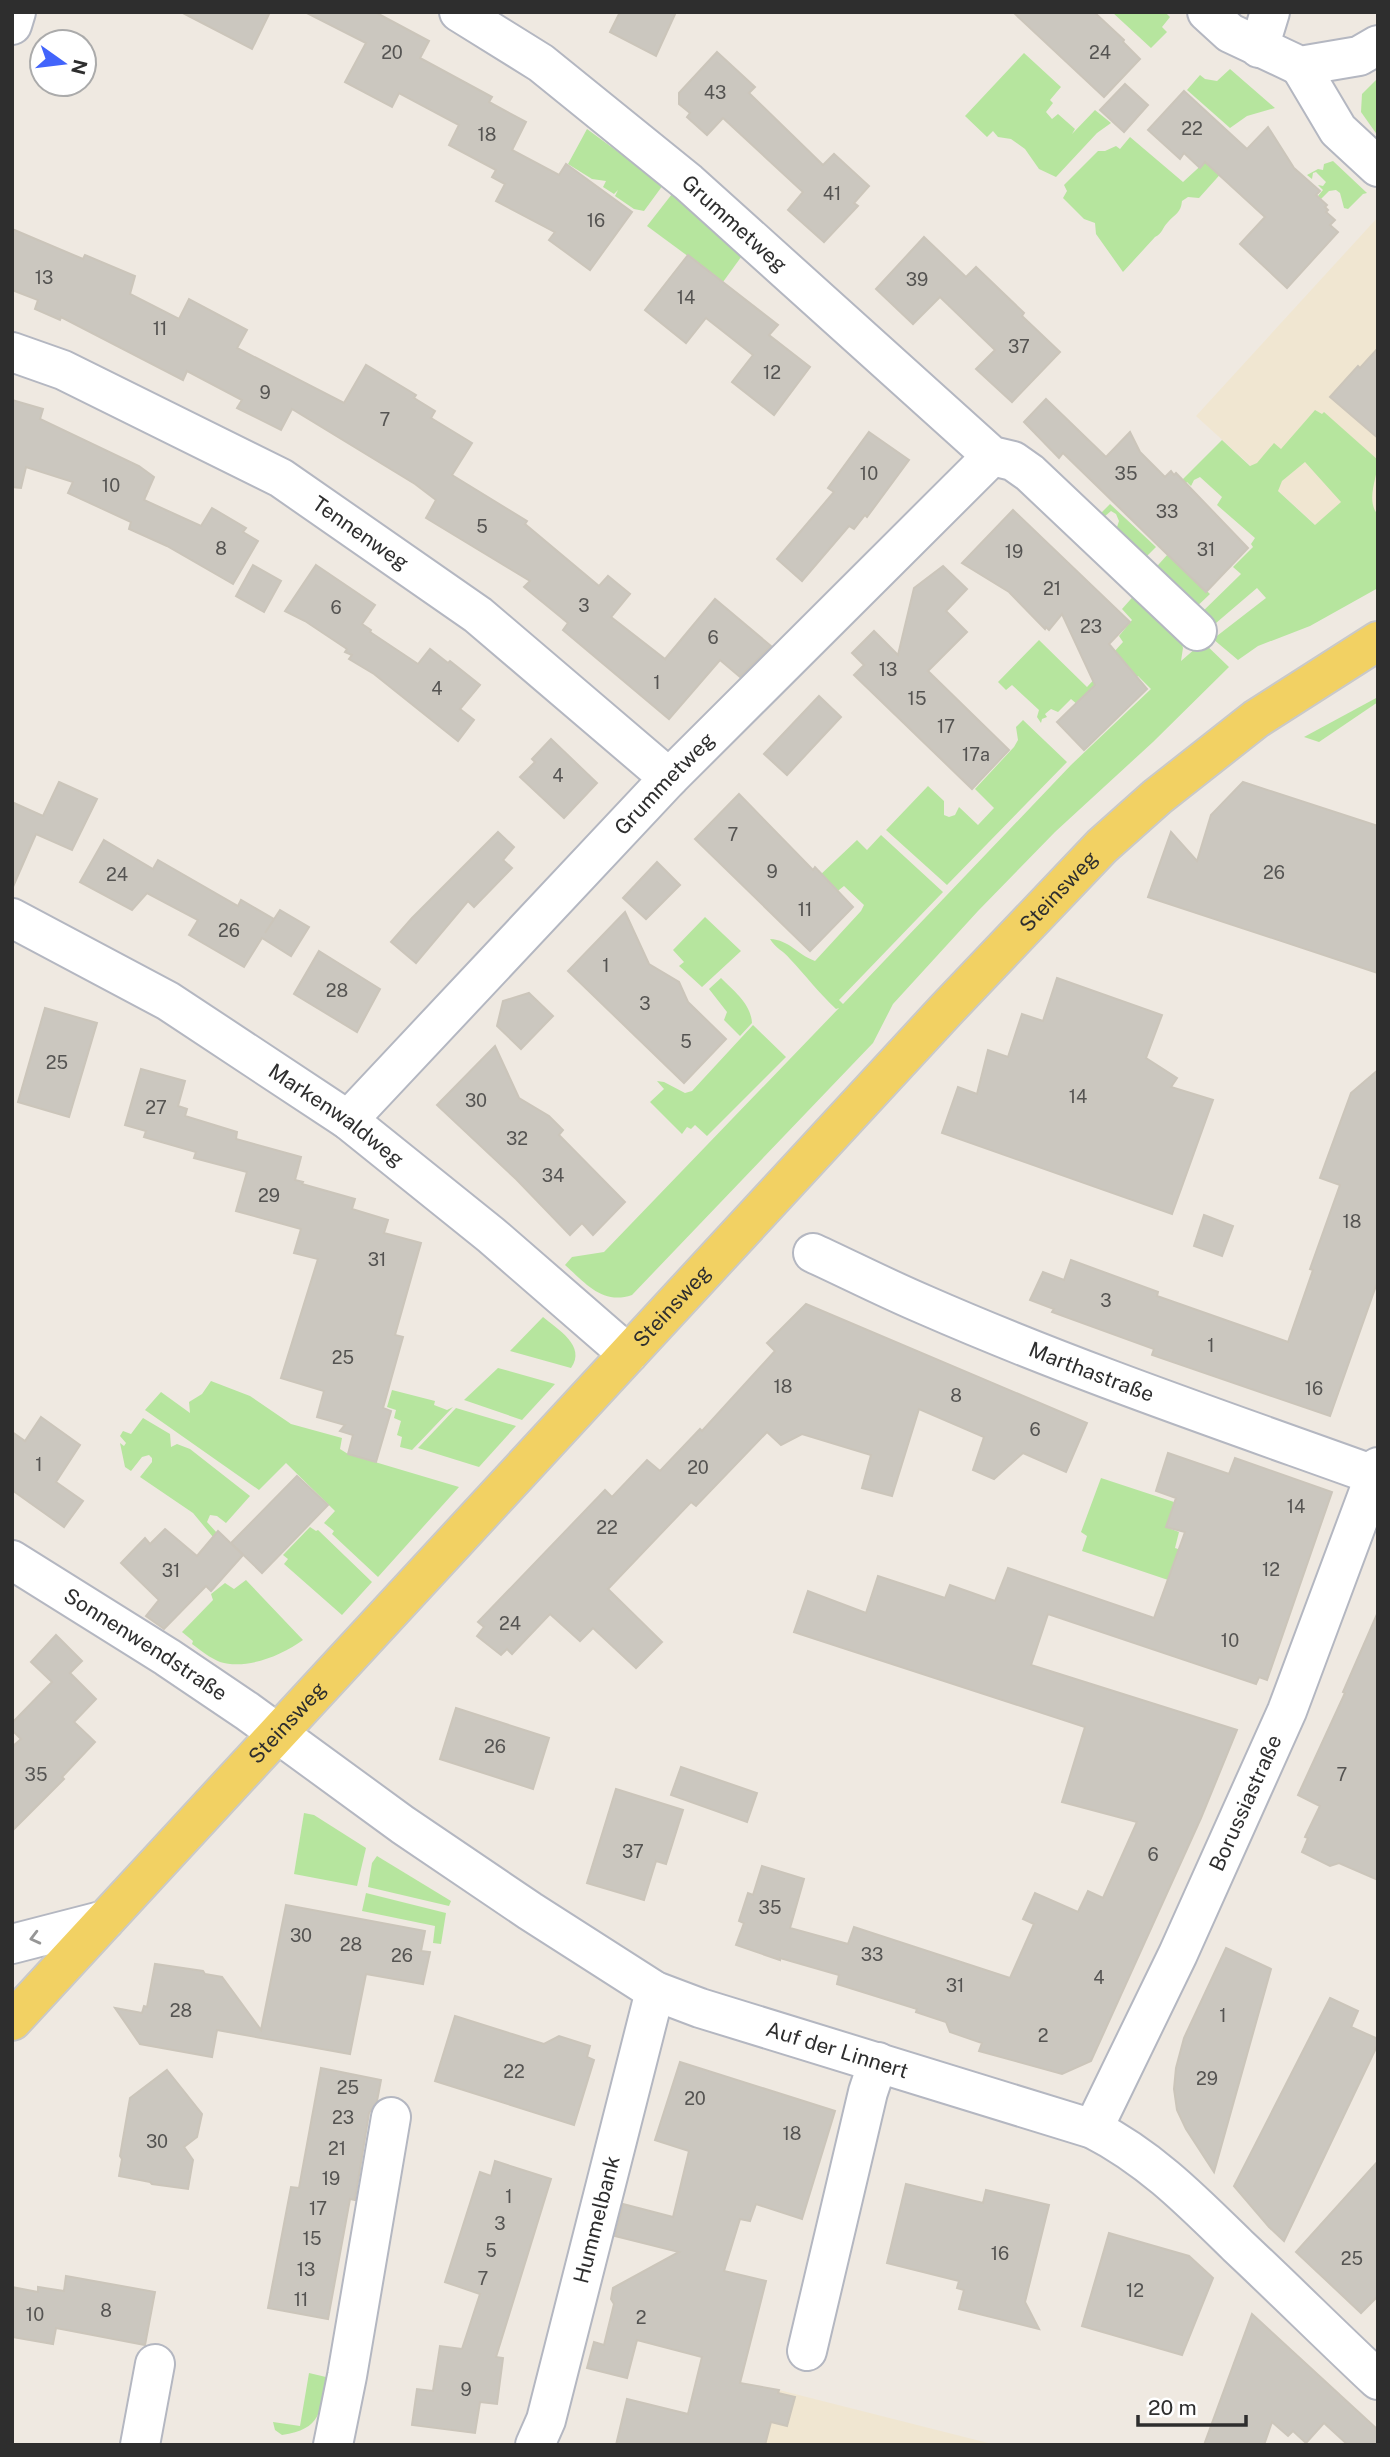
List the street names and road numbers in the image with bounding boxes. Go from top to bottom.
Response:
street label: Grummetweg [677,170,792,277]
street label: Tennenweg [308,491,414,575]
street label: Grummetweg [609,727,720,840]
street label: Steinsweg [1014,845,1103,937]
street label: Markenwaldweg [264,1058,409,1172]
street label: Steinsweg [628,1260,716,1352]
street label: Marthastraße [1025,1337,1158,1407]
street label: Sonnenwendstraße [59,1583,232,1706]
street label: Steinsweg [243,1676,331,1769]
street label: Borussiastraße [1204,1731,1287,1875]
street label: Auf der Linnert [763,2016,912,2083]
street label: Hummelbank [568,2153,625,2286]

